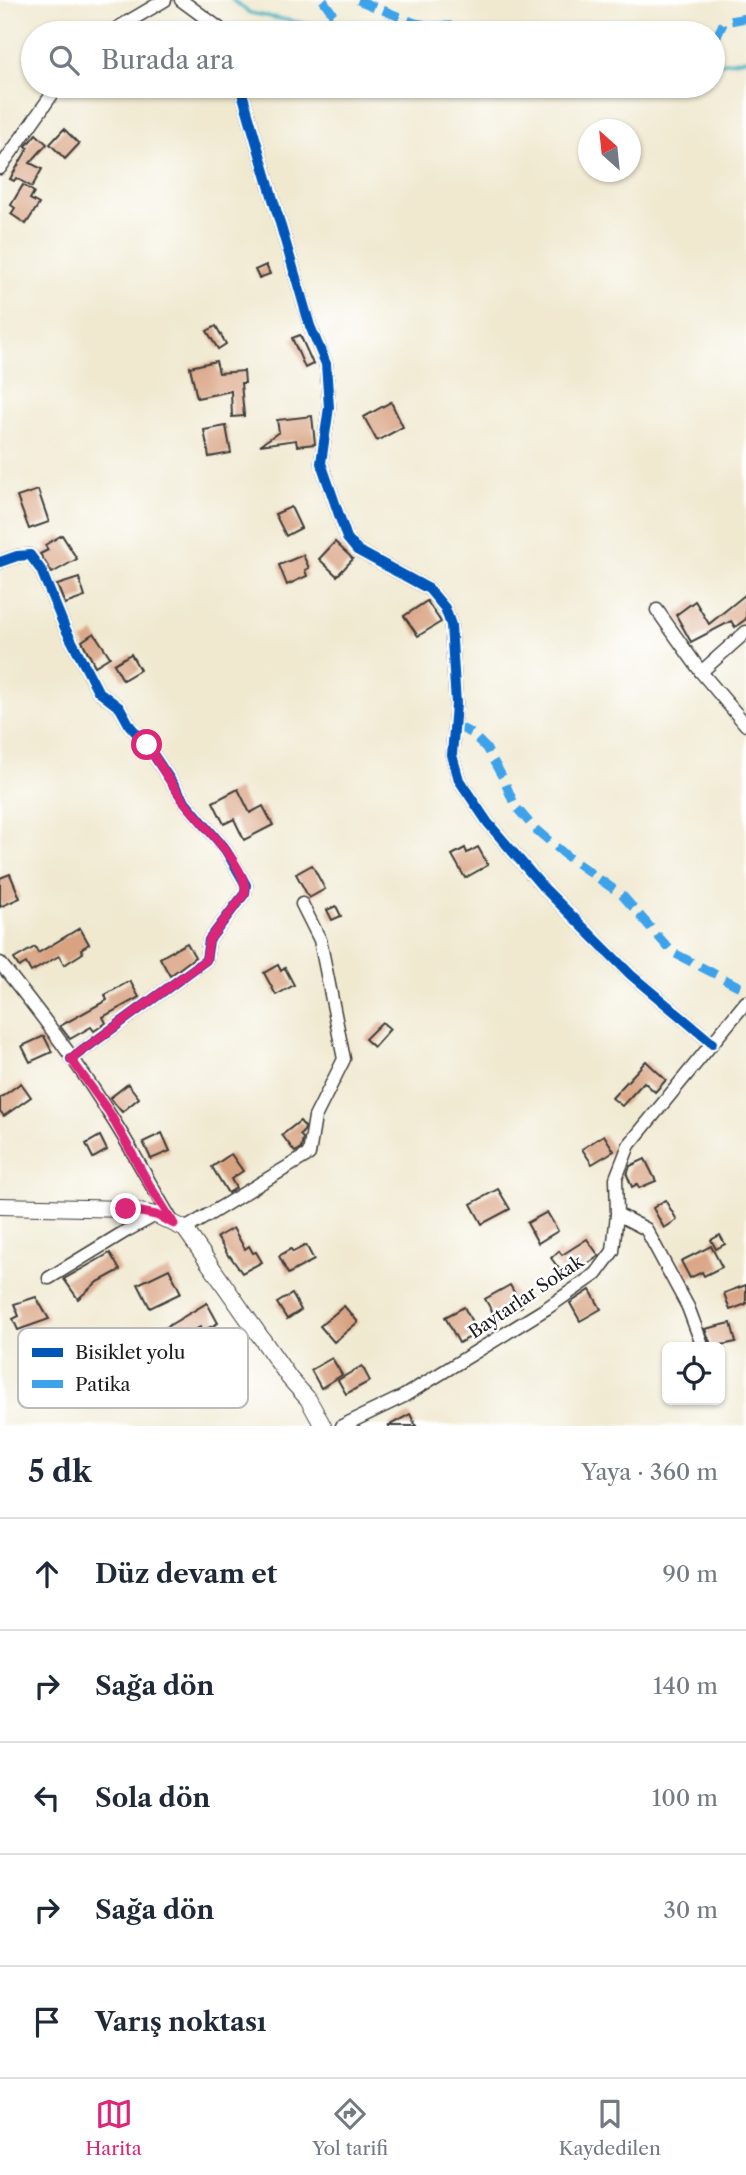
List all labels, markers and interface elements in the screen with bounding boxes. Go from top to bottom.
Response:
search box [21,21,725,98]
icon: search [45,41,83,79]
text: Burada ara [101,44,234,76]
north arrow [578,119,641,182]
route start [131,729,162,760]
route end [110,1193,141,1224]
street label: Baytarlar Sokak [464,1250,589,1343]
legend [18,1328,248,1408]
text: Bisiklet yolu [75,1341,186,1364]
map controls [662,1342,725,1405]
button: locate [662,1342,725,1405]
text: Patika [75,1373,130,1396]
text: 5 dk [28,1453,92,1490]
text: Yaya · 360 m [581,1458,718,1486]
icon: ahead [28,1555,66,1593]
text: Düz devam et [95,1558,277,1590]
text: 90 m [662,1560,718,1588]
icon: right [28,1667,66,1705]
text: Sağa dön [95,1670,214,1702]
text: 140 m [653,1672,718,1700]
icon: left [28,1779,66,1817]
text: Sola dön [95,1782,210,1814]
text: 100 m [652,1784,718,1812]
icon: right [28,1891,66,1929]
text: Sağa dön [95,1894,214,1926]
text: 30 m [663,1896,718,1924]
icon: arrive [28,2003,66,2041]
text: Varış noktası [95,2006,266,2038]
tab: Harita [85,2095,142,2160]
tab: Yol tarifi [312,2095,388,2160]
tab: Kaydedilen [559,2095,661,2160]

